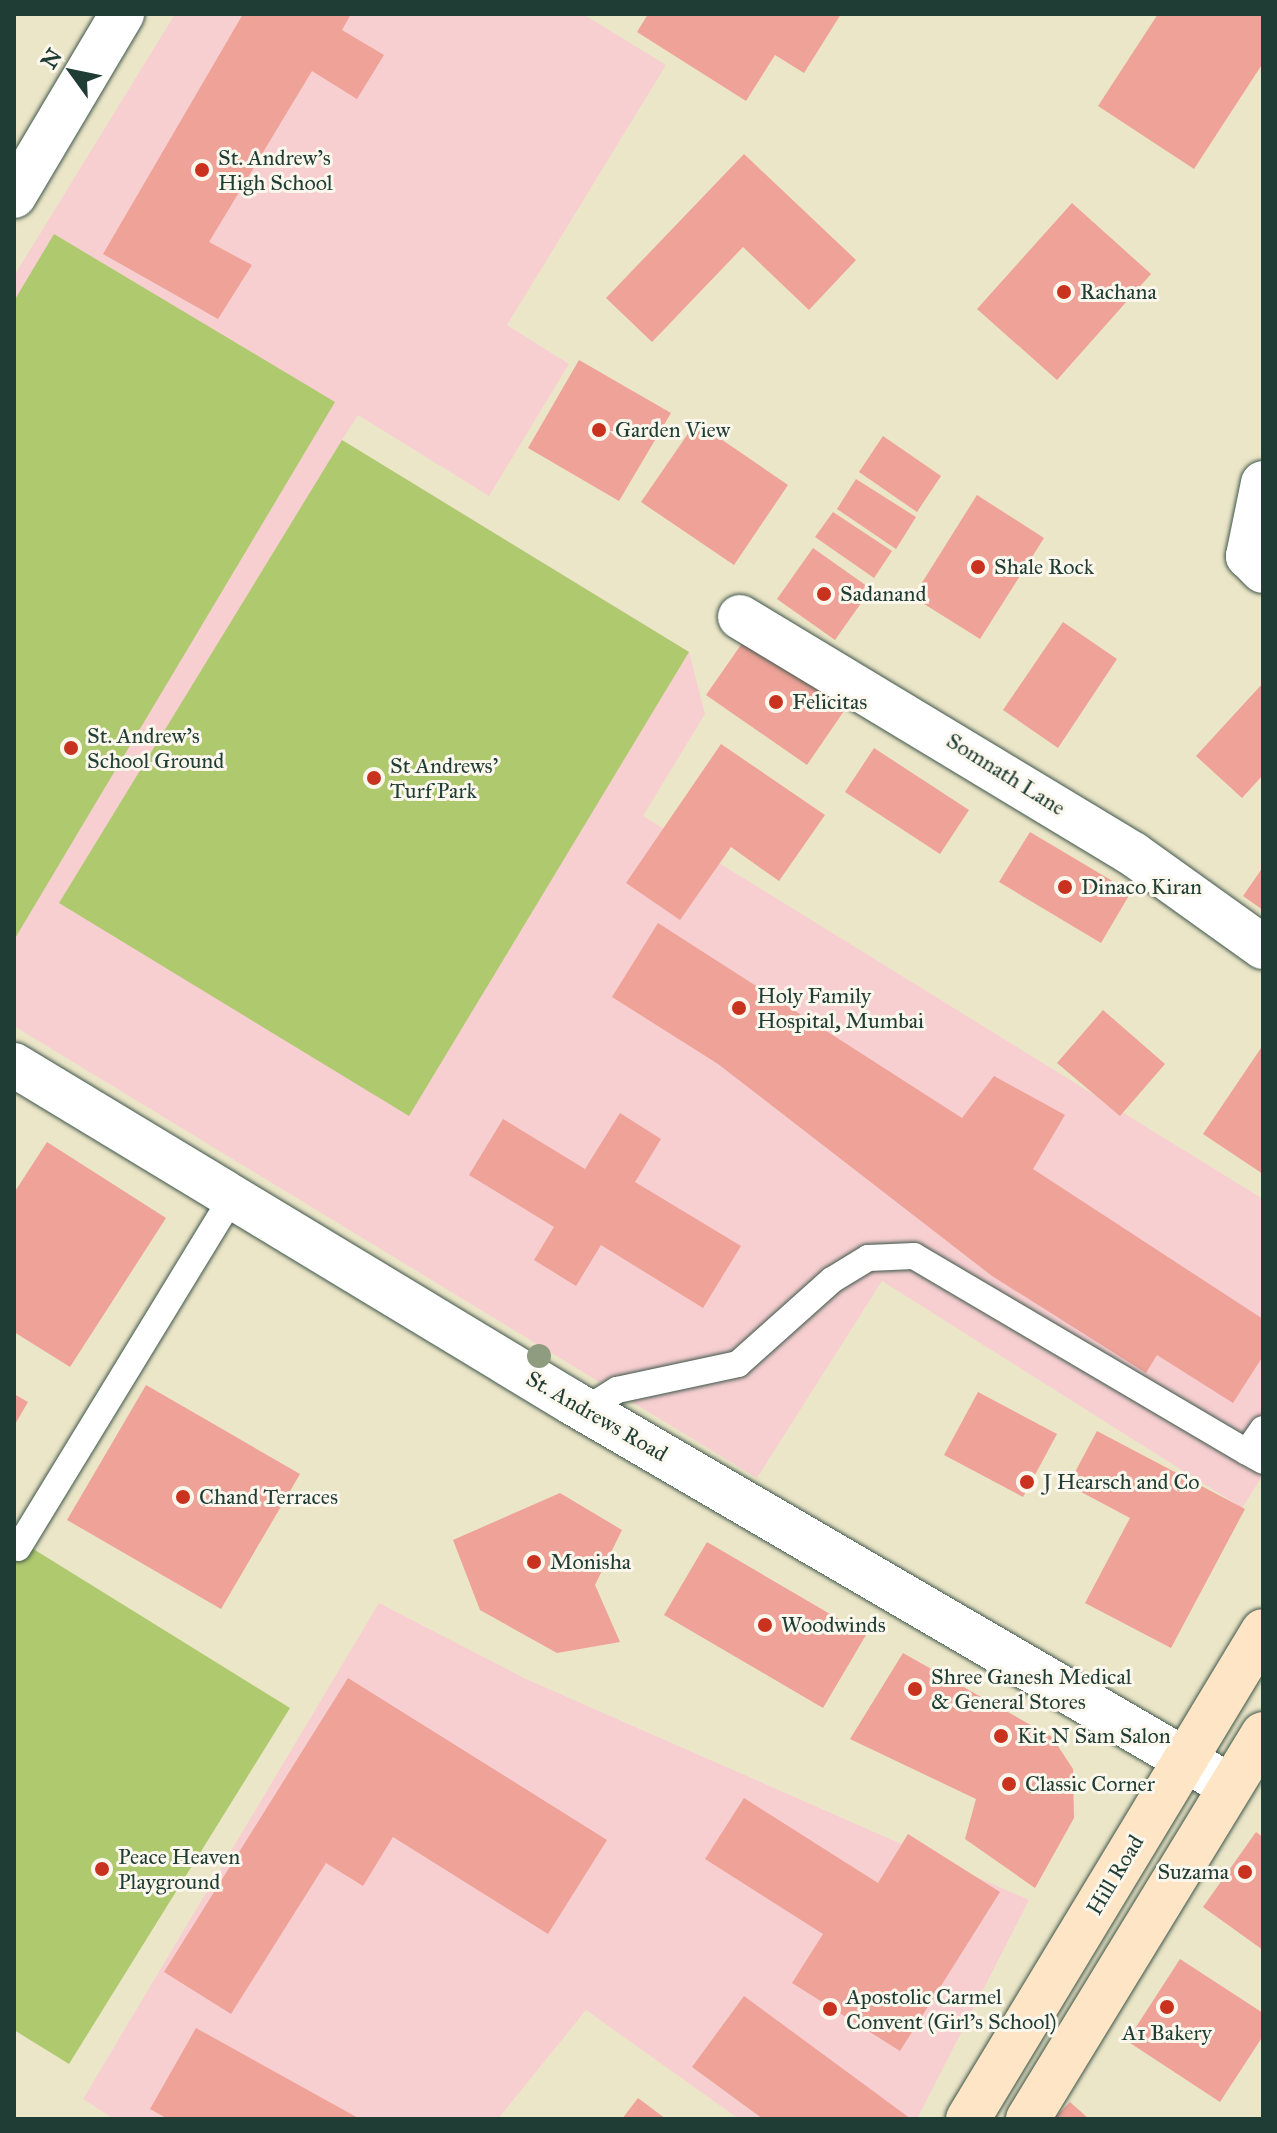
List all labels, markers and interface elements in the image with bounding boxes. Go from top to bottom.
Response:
north arrow [32,32,112,112]
text: N [35,43,68,74]
place label: St. Andrew's High School [218,144,333,196]
marker: St. Andrew's High School [193,161,211,179]
place label: Rachana [1080,279,1157,305]
marker: Rachana [1055,283,1073,301]
place label: Garden View [615,417,730,443]
marker: Garden View [590,421,608,439]
place label: Shale Rock [994,554,1094,580]
marker: Shale Rock [969,558,987,576]
place label: Sadanand [840,581,926,607]
marker: Sadanand [815,585,833,603]
place label: Felicitas [792,689,867,715]
marker: Felicitas [767,693,785,711]
place label: St. Andrew's School Ground [87,722,224,774]
street label: Somnath Lane [942,727,1070,821]
marker: St. Andrew's School Ground [62,739,80,757]
place label: St Andrews' Turf Park [390,752,498,804]
marker: St Andrews' Turf Park [365,769,383,787]
place label: Dinaco Kiran [1081,874,1202,900]
marker: Dinaco Kiran [1056,878,1074,896]
place label: Holy Family Hospital, Mumbai [757,982,924,1034]
marker: Holy Family Hospital, Mumbai [728,997,750,1019]
street label: St. Andrews Road [522,1365,672,1467]
place label: J Hearsch and Co [1043,1469,1200,1495]
marker: J Hearsch and Co [1018,1473,1036,1491]
place label: Chand Terraces [199,1484,338,1510]
marker: Chand Terraces [174,1488,192,1506]
place label: Monisha [550,1549,631,1575]
marker: Monisha [525,1553,543,1571]
place label: Woodwinds [781,1612,886,1638]
marker: Woodwinds [756,1616,774,1634]
place label: Shree Ganesh Medical & General Stores [931,1663,1132,1714]
marker: Shree Ganesh Medical & General Stores [906,1680,924,1698]
place label: Kit N Sam Salon [1017,1723,1171,1749]
marker: Kit N Sam Salon [992,1727,1010,1745]
place label: Classic Corner [1025,1771,1155,1797]
marker: Classic Corner [1000,1775,1018,1793]
street label: Hill Road [1081,1830,1149,1920]
place label: Peace Heaven Playground [118,1843,240,1894]
place label: Suzama [1157,1859,1229,1885]
marker: Peace Heaven Playground [93,1860,111,1878]
marker: Suzama [1236,1863,1254,1881]
place label: Apostolic Carmel Convent (Girl's School) [846,1983,1057,2034]
marker: A1 Bakery [1158,1998,1176,2016]
marker: Apostolic Carmel Convent (Girl's School) [821,2000,839,2018]
place label: A1 Bakery [1122,2020,1212,2046]

